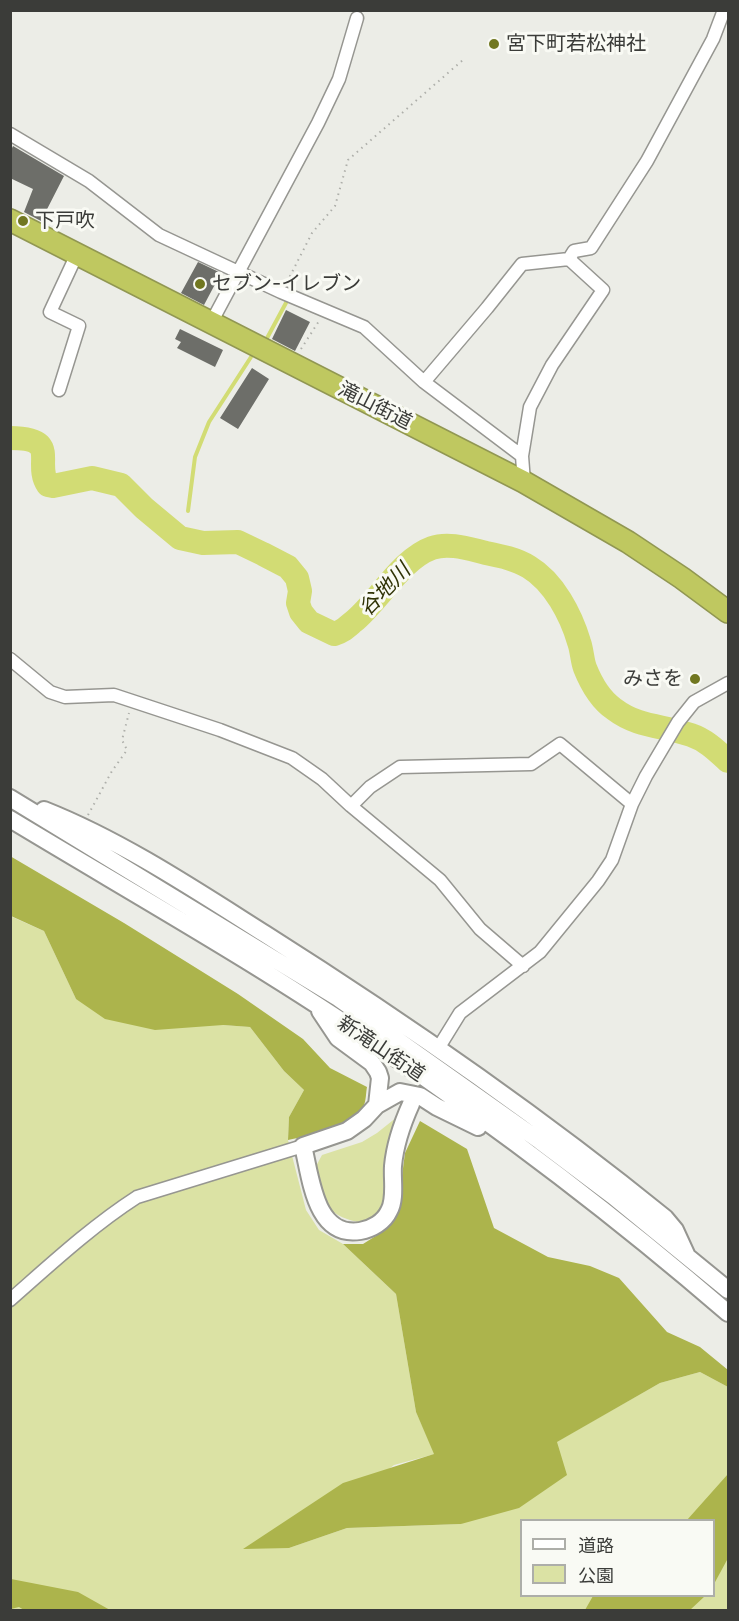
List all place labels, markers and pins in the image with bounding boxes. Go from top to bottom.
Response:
place label: 宮下町若松神社 [506,32,646,56]
marker: 宮下町若松神社 [487,37,501,51]
place label: 下戸吹 [35,209,95,233]
marker: 下戸吹 [16,214,30,228]
place label: セブン-イレブン [212,272,361,296]
marker: セブン-イレブン [193,277,207,291]
place label: みさを [623,667,683,691]
marker: みさを [688,672,702,686]

